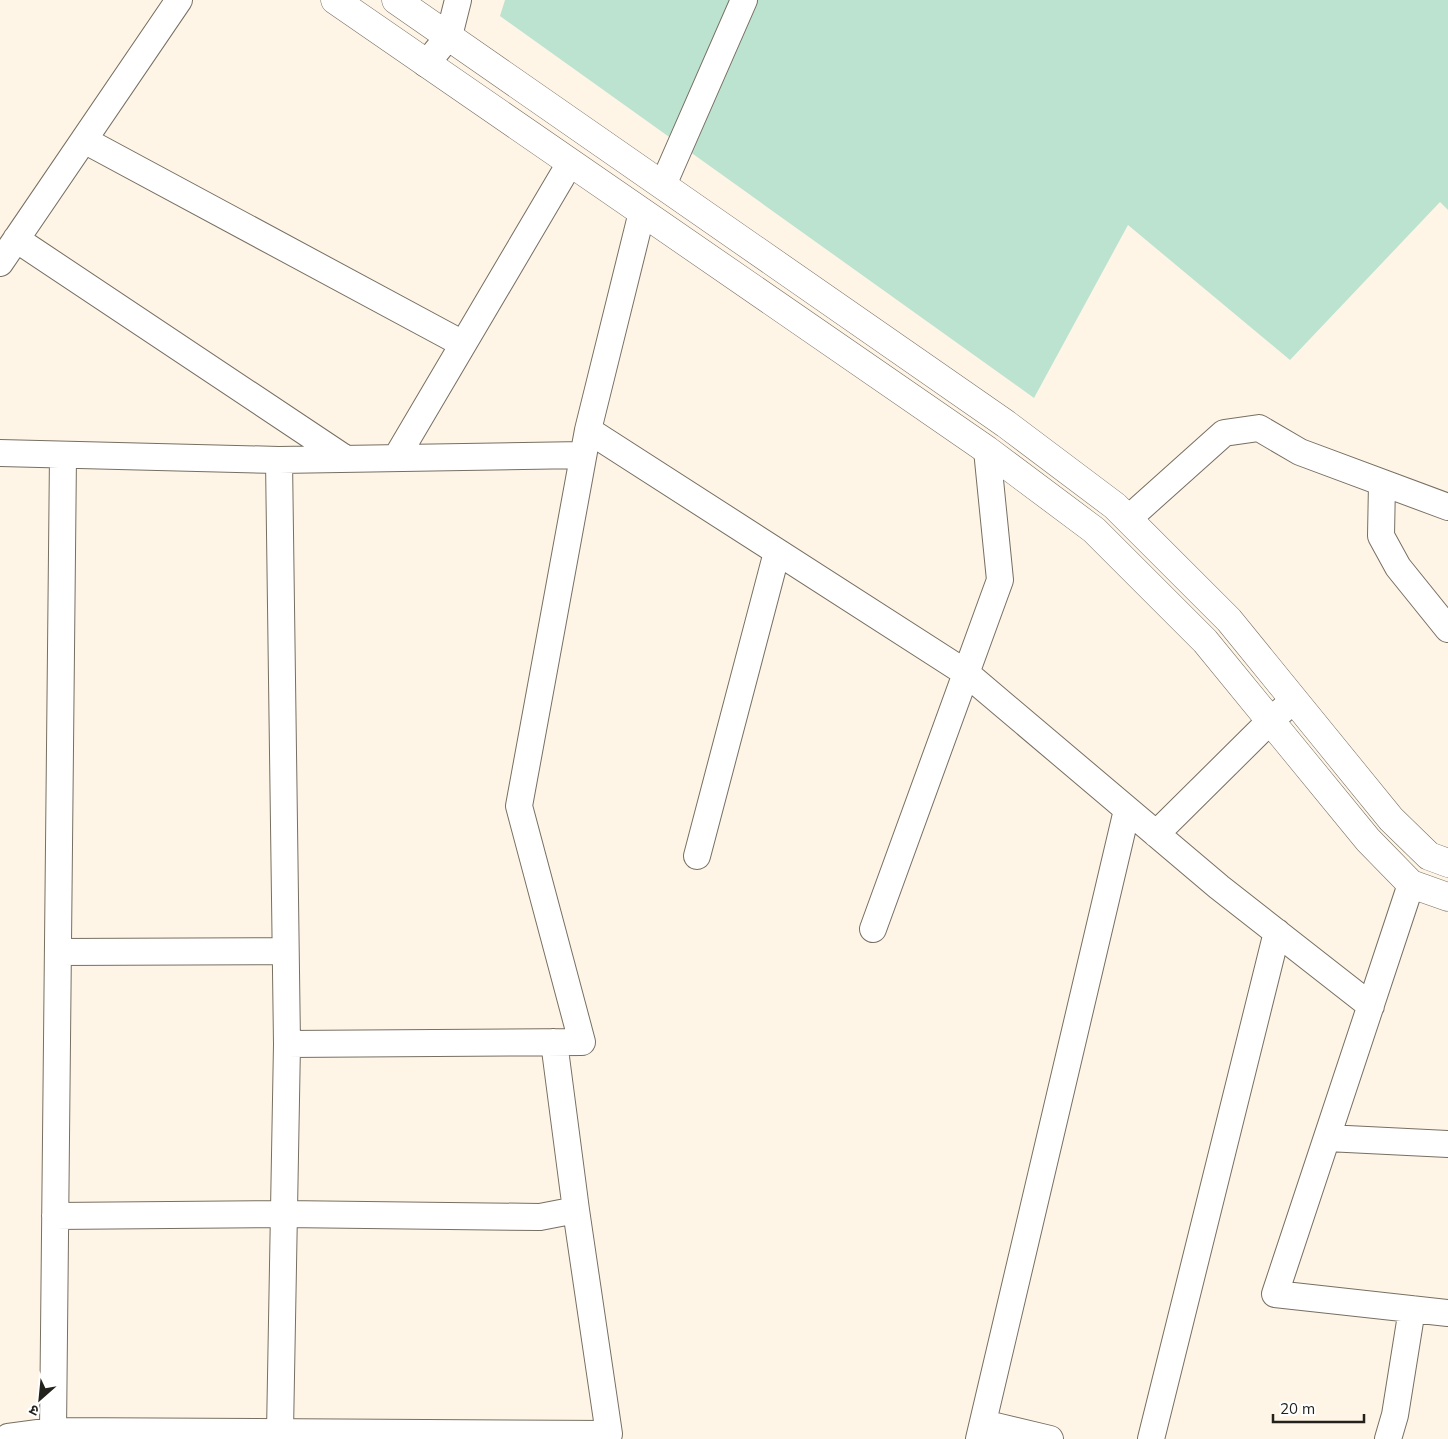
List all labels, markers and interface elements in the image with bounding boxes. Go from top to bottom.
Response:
north arrow [15,1374,65,1424]
scale bar [1273,1392,1364,1424]
text: 20 m [1280,1399,1315,1418]
text: उ [26,1400,42,1420]

